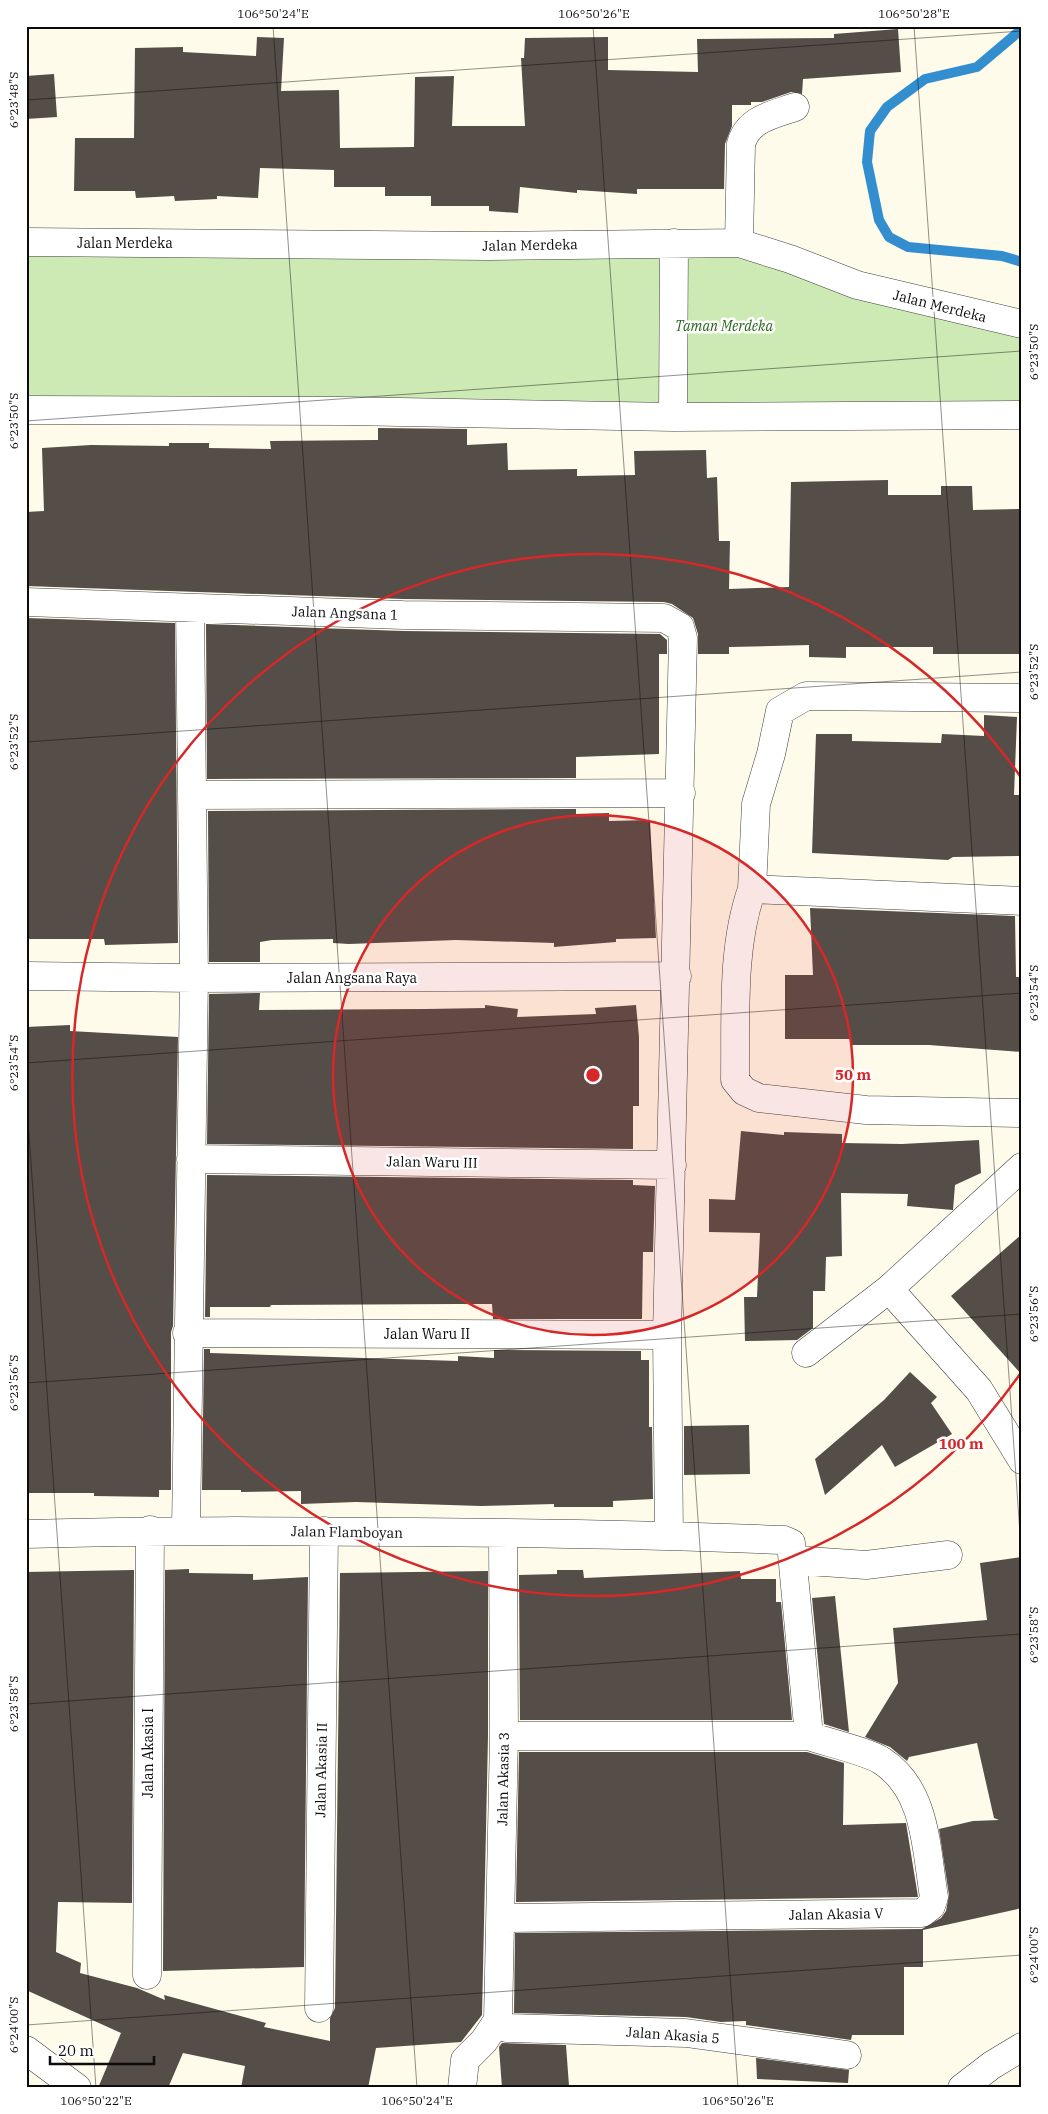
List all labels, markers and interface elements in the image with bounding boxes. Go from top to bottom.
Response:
text: 106°50'24"E [237,6,309,21]
text: 106°50'26"E [558,6,630,21]
text: 106°50'28"E [878,6,950,21]
text: 6°23'48"S [6,72,21,128]
street label: Jalan Merdeka [77,234,173,252]
street label: Jalan Merdeka [482,235,578,255]
street label: Jalan Merdeka [891,286,989,326]
park label: Taman Merdeka [675,317,773,335]
text: 6°23'50"S [1026,324,1041,380]
text: 6°23'50"S [6,393,21,449]
street label: Jalan Angsana 1 [291,602,399,624]
text: 6°23'52"S [1026,644,1041,700]
text: 6°23'52"S [6,714,21,770]
text: 6°23'54"S [1026,965,1041,1021]
street label: Jalan Angsana Raya [287,969,418,987]
text: 6°23'54"S [6,1035,21,1091]
text: 50 m [835,1065,871,1084]
centre of rings [584,1066,602,1084]
street label: Jalan Waru III [386,1152,478,1172]
text: 6°23'56"S [1026,1286,1041,1342]
street label: Jalan Waru II [384,1325,470,1343]
text: 6°23'56"S [6,1355,21,1411]
text: 100 m [938,1434,984,1453]
street label: Jalan Flamboyan [291,1522,403,1542]
text: 6°23'58"S [1026,1607,1041,1663]
text: 6°23'58"S [6,1676,21,1732]
street label: Jalan Akasia I [139,1708,157,1798]
street label: Jalan Akasia II [311,1722,331,1818]
street label: Jalan Akasia 3 [493,1732,513,1826]
street label: Jalan Akasia V [788,1904,884,1924]
text: 6°24'00"S [1026,1927,1041,1983]
text: 6°24'00"S [6,1997,21,2053]
street label: Jalan Akasia 5 [626,2023,720,2047]
scale bar [50,2034,154,2066]
text: 20 m [58,2041,94,2060]
text: 106°50'22"E [60,2093,132,2108]
text: 106°50'24"E [381,2093,453,2108]
text: 106°50'26"E [702,2093,774,2108]

